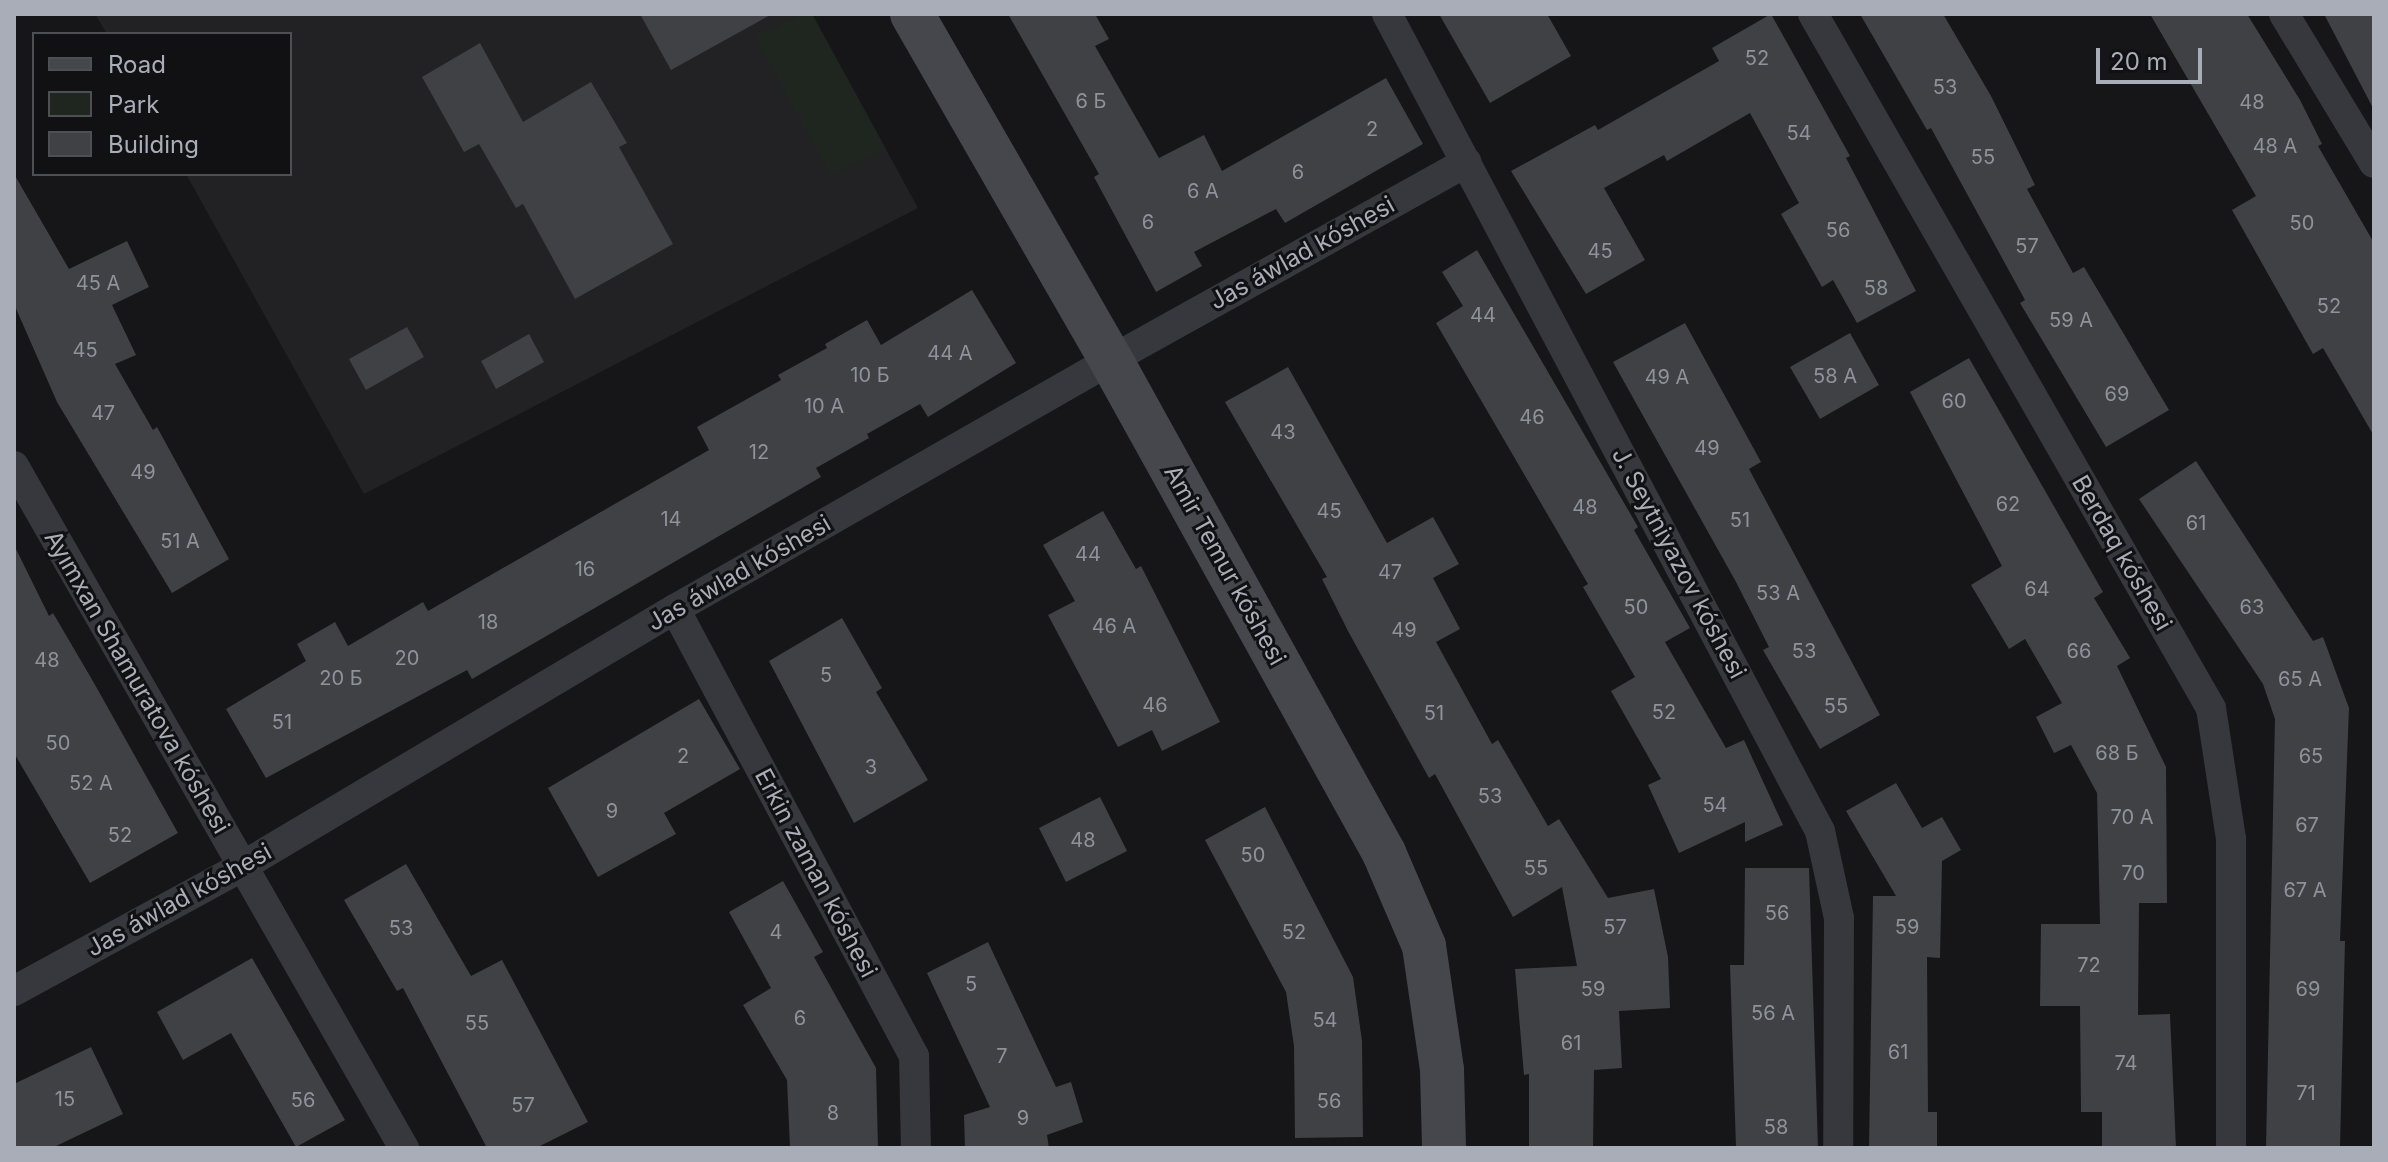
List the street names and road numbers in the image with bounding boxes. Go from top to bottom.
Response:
street label: Jas áwlad kóshesi [1205,190,1399,316]
street label: J. Seytniyazov kóshesi [1606,443,1752,683]
street label: Amir Temur kóshesi [1158,460,1292,670]
street label: Berdaq kóshesi [2066,470,2178,636]
street label: Jas áwlad kóshesi [642,509,836,637]
street label: Ayımxan Shamuratova kóshesi [38,525,236,839]
street label: Erkin zaman kóshesi [749,764,883,982]
street label: Jas áwlad kóshesi [82,837,276,963]

